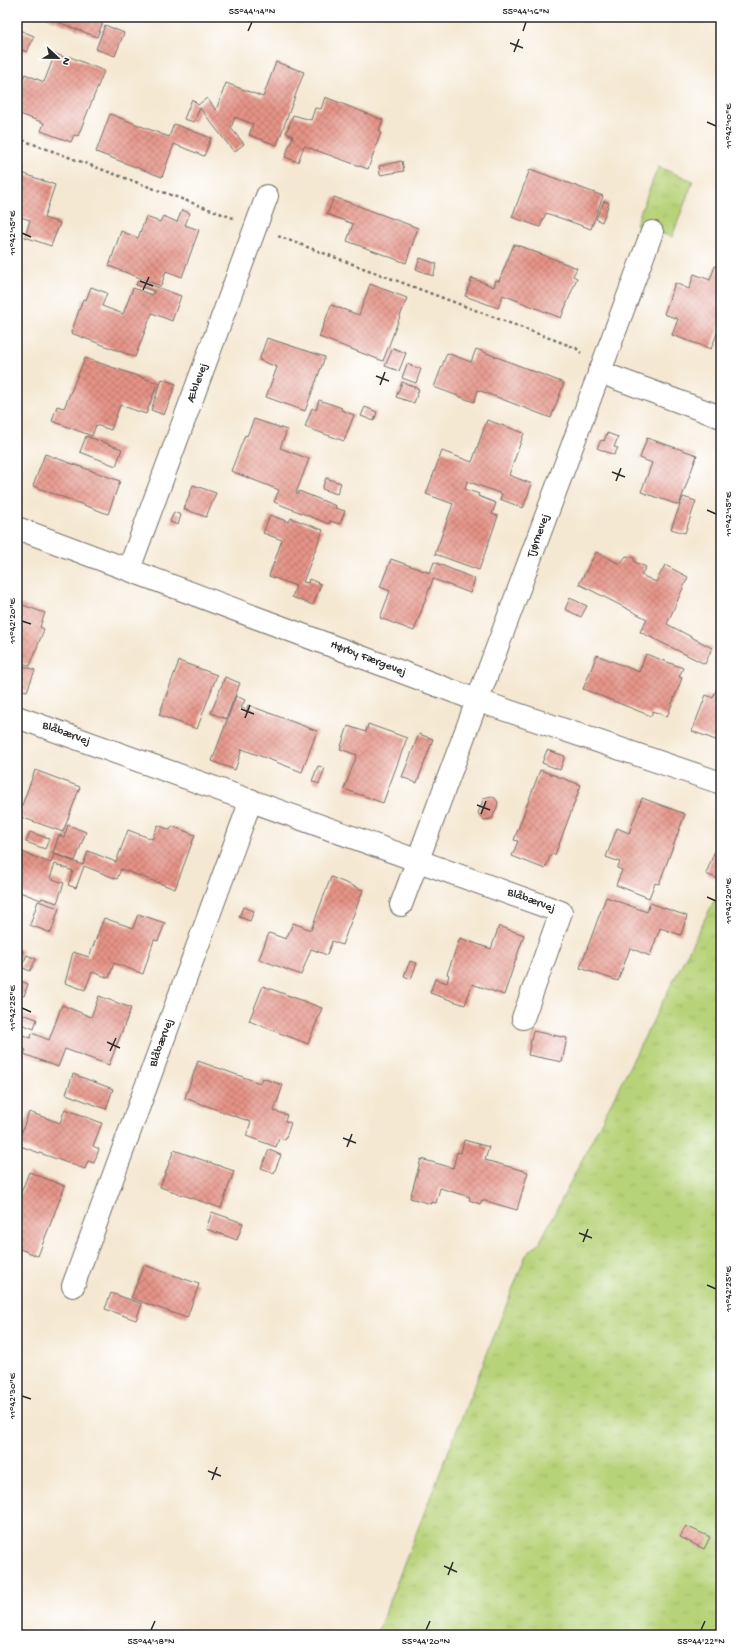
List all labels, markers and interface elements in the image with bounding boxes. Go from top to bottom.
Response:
text: 55°44'14"N [229,6,276,18]
text: 55°44'16"N [503,6,550,18]
north arrow [38,38,78,78]
text: N [59,55,72,67]
text: 11°42'10"E [723,103,735,149]
text: 11°42'15"E [7,210,19,256]
street label: Æblevej [184,361,212,405]
text: 11°42'15"E [723,491,735,537]
street label: Tjørnevej [524,512,553,561]
text: 11°42'20"E [7,597,19,645]
street label: Hørby Færgevej [328,638,408,680]
street label: Blåbærvej [39,718,92,749]
text: 11°42'20"E [723,877,735,925]
street label: Blåbærvej [504,885,557,916]
text: 11°42'25"E [7,985,19,1032]
street label: Blåbærvej [146,1017,177,1070]
text: 11°42'25"E [723,1266,735,1313]
text: 11°42'30"E [7,1372,19,1420]
text: 55°44'18"N [127,1636,175,1648]
text: 55°44'20"N [402,1636,451,1648]
text: 55°44'22"N [677,1636,725,1648]

